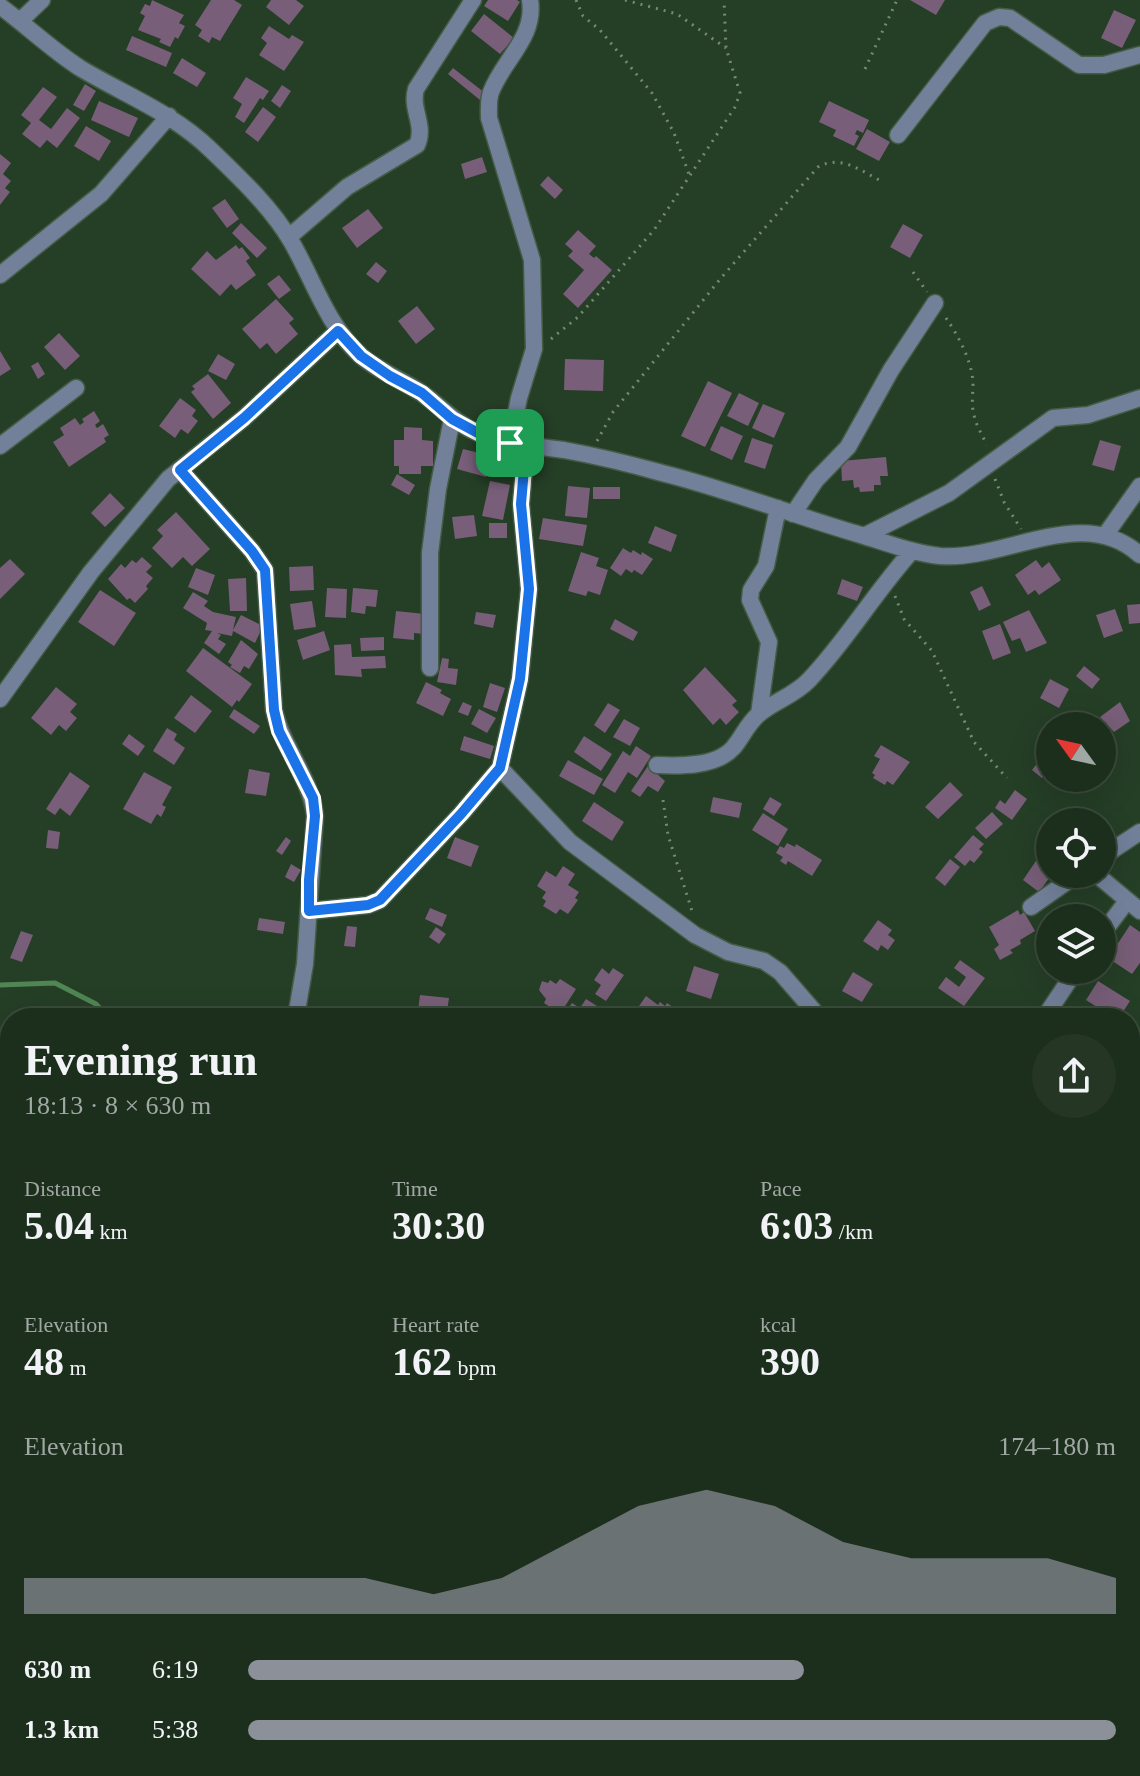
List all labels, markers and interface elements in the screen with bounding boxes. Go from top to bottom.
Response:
pin [476,409,544,477]
icon: arrive [488,421,532,465]
north arrow [1036,712,1116,792]
map controls [1036,712,1116,984]
button: locate [1036,808,1116,888]
button: layers [1036,904,1116,984]
button: share [1032,1034,1116,1118]
text: Evening run [24,1036,258,1085]
text: 18:13 · 8 × 630 m [24,1091,211,1120]
text: Distance [24,1176,101,1201]
text: Time [392,1176,438,1201]
text: Pace [760,1176,802,1201]
text: 5.04 [24,1203,94,1248]
text: 30:30 [392,1203,485,1248]
text: 6:03 [760,1203,833,1248]
text: km [94,1219,128,1244]
text: /km [833,1219,873,1244]
text: Elevation [24,1312,108,1337]
text: Heart rate [392,1312,479,1337]
text: kcal [760,1312,797,1337]
text: 48 [24,1339,64,1384]
text: 162 [392,1339,452,1384]
text: 390 [760,1339,820,1384]
text: m [64,1355,87,1380]
text: bpm [452,1355,497,1380]
text: Elevation [24,1432,124,1461]
text: 174–180 m [998,1432,1116,1461]
text: 630 m [24,1655,91,1684]
text: 6:19 [152,1655,198,1684]
text: 1.3 km [24,1715,99,1744]
text: 5:38 [152,1715,198,1744]

